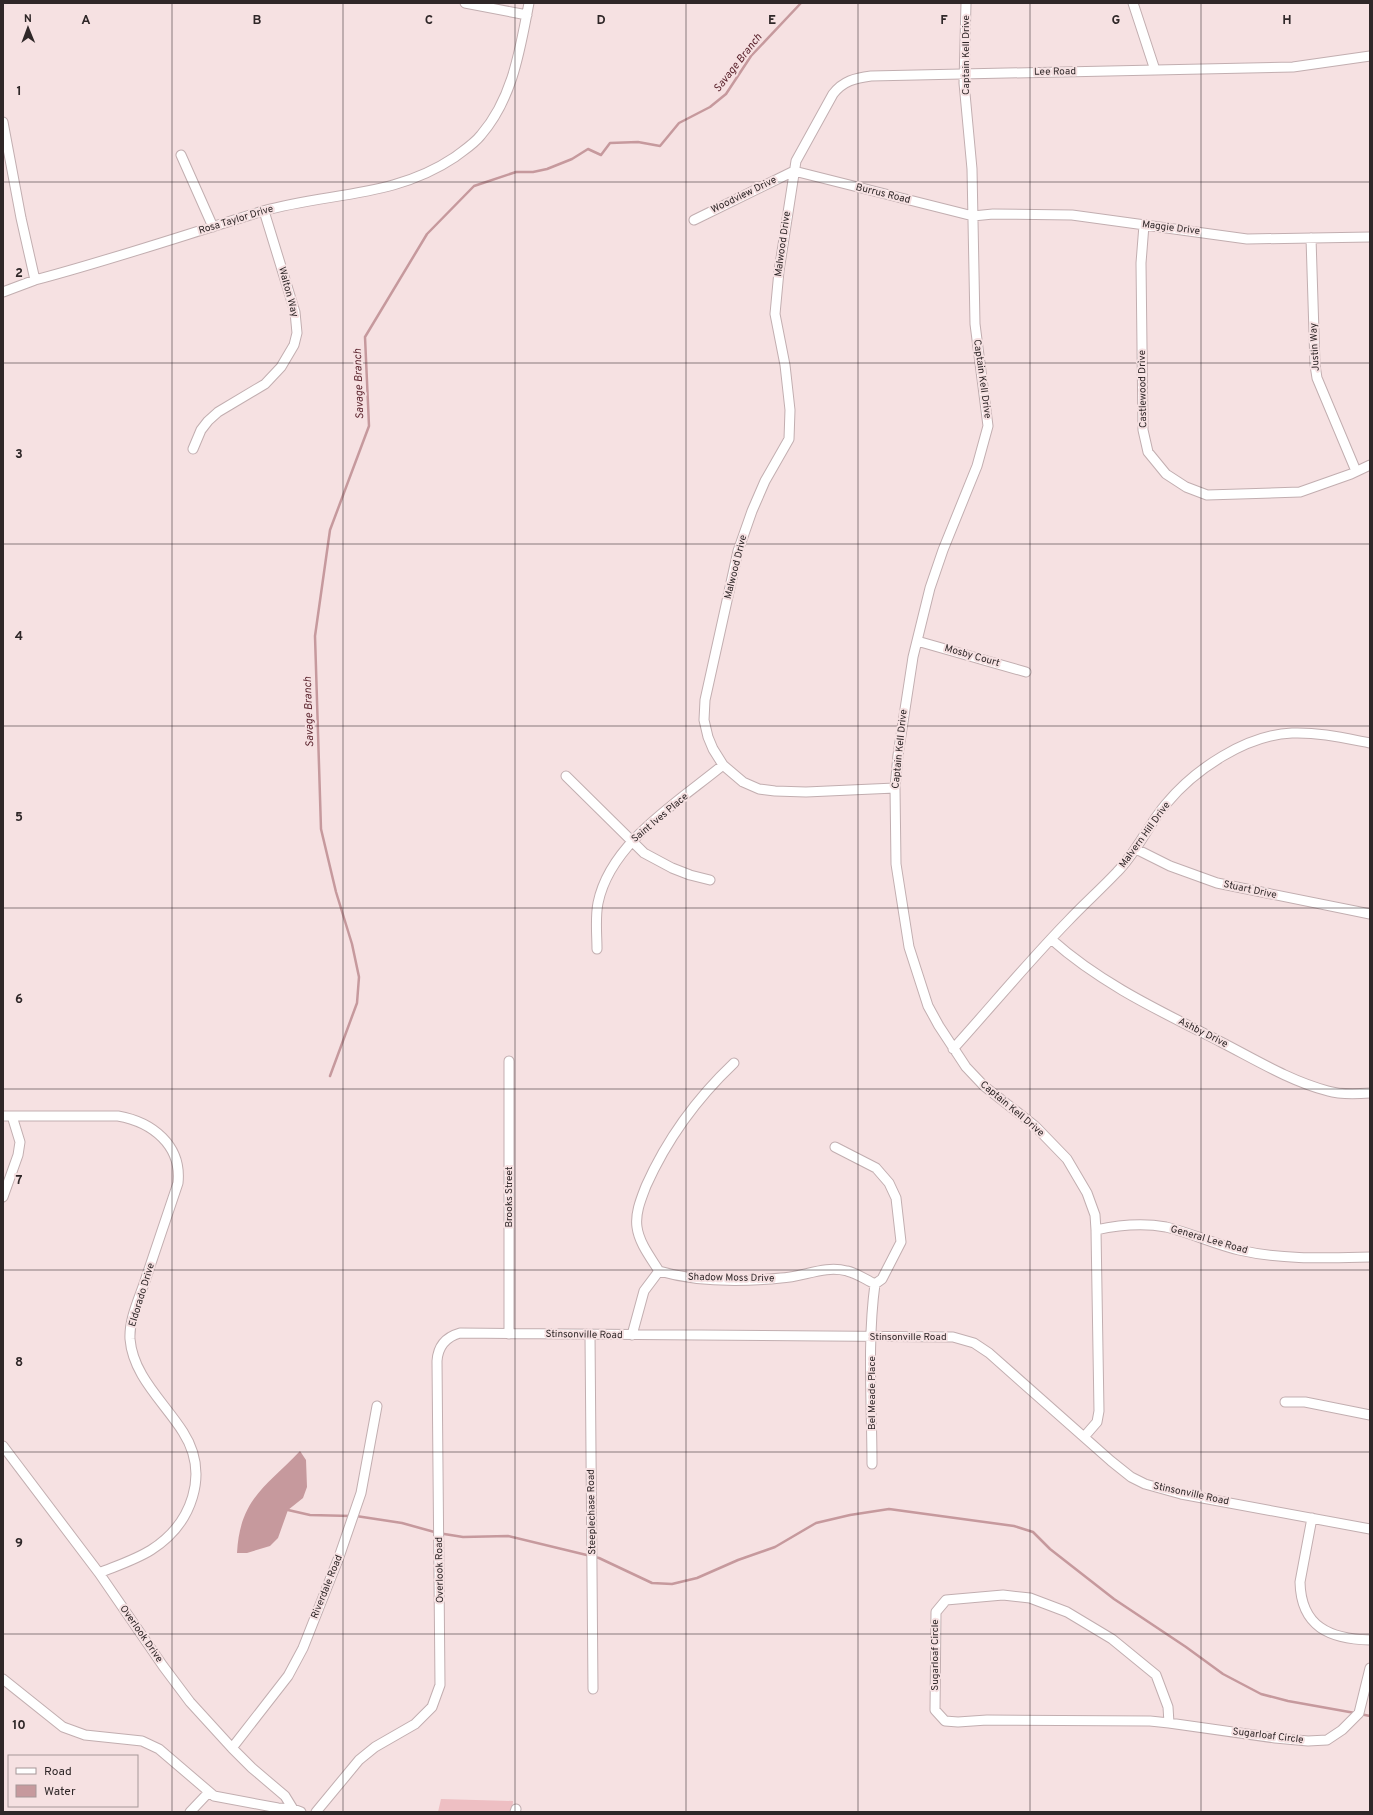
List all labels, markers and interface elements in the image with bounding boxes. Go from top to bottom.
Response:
north arrow [8,8,48,48]
text: N [24,12,32,26]
text: A [81,13,91,29]
text: B [253,13,262,29]
text: C [425,13,433,29]
text: D [596,13,606,29]
text: E [768,13,776,29]
text: F [940,13,948,29]
text: G [1112,13,1121,29]
text: H [1282,13,1292,29]
street label: Captain Kell Drive [960,15,973,95]
water label: Savage Branch [711,31,765,95]
street label: Lee Road [1034,65,1076,79]
text: 1 [16,84,22,100]
street label: Woodview Drive [709,173,779,217]
street label: Burrus Road [854,181,912,207]
street label: Rosa Taylor Drive [197,202,275,238]
street label: Malwood Drive [772,211,794,277]
street label: Maggie Drive [1141,218,1201,238]
street label: Walton Way [275,265,301,319]
text: 2 [15,266,23,282]
street label: Justin Way [1307,323,1323,371]
street label: Captain Kell Drive [970,339,994,419]
water label: Savage Branch [351,348,367,420]
street label: Castlewood Drive [1136,350,1150,428]
text: 3 [15,447,23,463]
street label: Malwood Drive [722,533,750,601]
text: 4 [15,629,23,645]
street label: Mosby Court [943,642,1001,670]
water label: Savage Branch [301,676,317,748]
street label: Captain Kell Drive [889,709,911,789]
street label: Saint Ives Place [629,790,691,846]
street label: Malvern Hill Drive [1117,799,1173,871]
text: 5 [15,810,23,826]
street label: Stuart Drive [1222,878,1278,902]
text: 6 [15,992,23,1008]
street label: Ashby Drive [1176,1015,1230,1051]
street label: Captain Kell Drive [977,1078,1047,1140]
street label: Brooks Street [503,1166,516,1228]
text: 7 [16,1173,23,1189]
street label: General Lee Road [1169,1223,1249,1257]
street label: Eldorado Drive [126,1261,158,1329]
street label: Shadow Moss Drive [688,1271,774,1285]
street label: Stinsonville Road [545,1328,623,1342]
street label: Stinsonville Road [869,1331,947,1344]
text: 8 [15,1355,23,1371]
street label: Bel Meade Place [866,1356,879,1430]
street label: Steeplechase Road [585,1469,599,1555]
street label: Stinsonville Road [1152,1480,1230,1508]
text: 9 [15,1536,23,1552]
street label: Overlook Road [433,1537,447,1603]
street label: Riverdale Road [308,1553,346,1621]
street label: Overlook Drive [116,1603,166,1665]
street label: Sugarloaf Circle [929,1619,942,1691]
text: 10 [12,1718,26,1734]
street label: Sugarloaf Circle [1232,1725,1304,1747]
legend [8,1755,138,1807]
text: Road [44,1764,72,1780]
text: Water [44,1784,76,1800]

